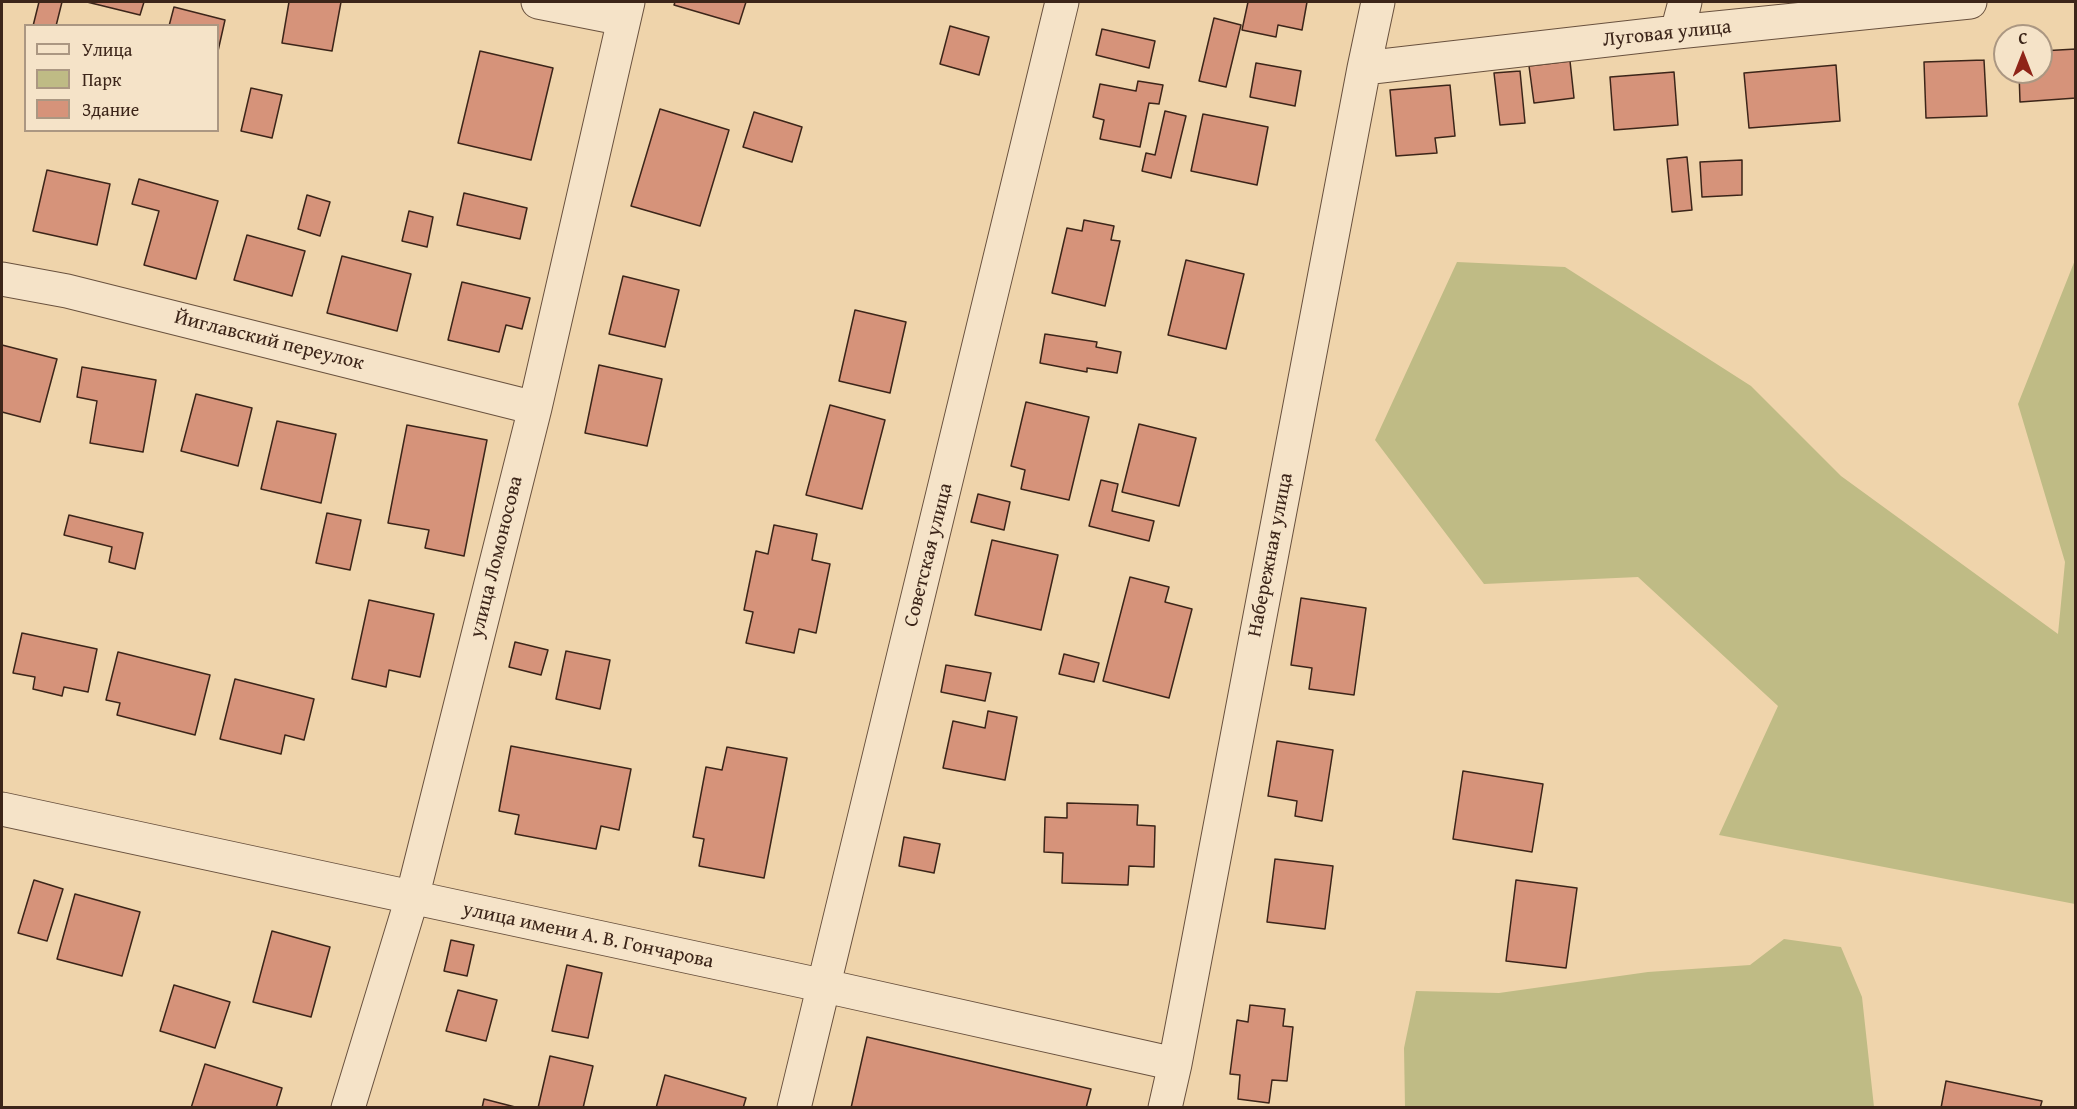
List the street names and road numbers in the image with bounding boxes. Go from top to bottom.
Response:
street label: Луговая улица [1601,15,1733,53]
street label: Йиглавский переулок [172,306,366,376]
street label: Набережная улица [1243,471,1299,639]
street label: улица Ломоносова [465,474,529,640]
street label: Советская улица [900,481,958,629]
street label: улица имени А. В. Гончарова [460,898,716,974]

